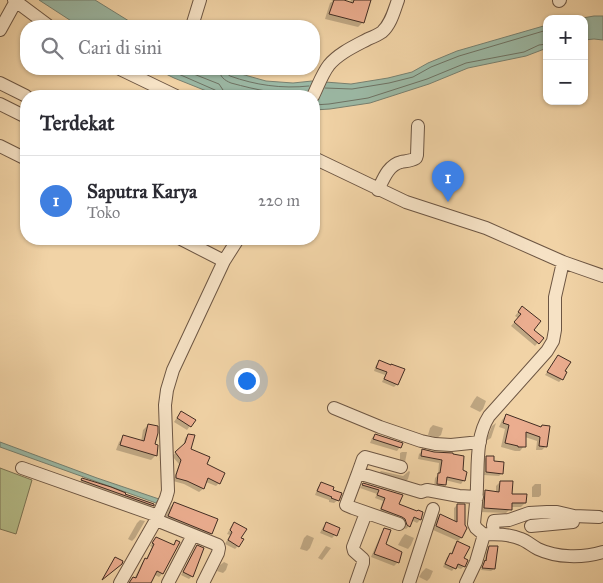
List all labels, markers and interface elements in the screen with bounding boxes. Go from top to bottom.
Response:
map controls [543,15,588,105]
button: + [543,15,588,60]
search box [20,20,320,75]
icon: search [38,34,66,62]
text: Cari di sini [78,36,162,59]
button: − [543,60,588,105]
text: Terdekat [40,110,114,136]
pin: 1 [432,161,464,202]
text: Saputra Karya [87,180,197,203]
text: 1 [53,191,59,210]
text: 220 m [258,191,300,210]
text: Toko [87,203,120,222]
your location [234,368,260,394]

